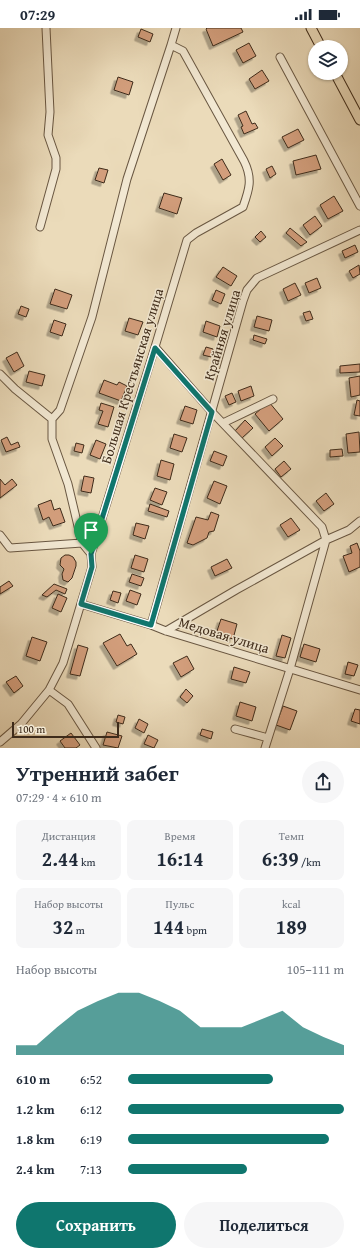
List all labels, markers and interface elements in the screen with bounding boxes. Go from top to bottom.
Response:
text: 07:29 [20,4,55,25]
map controls [308,40,348,80]
button: layers [308,40,348,80]
street label: Большая Крестьянская улица [96,285,168,466]
street label: Крайняя улица [199,287,245,383]
pin [74,513,108,554]
icon: arrive [80,519,102,541]
street label: Медовая улица [176,612,272,658]
scale bar [12,720,119,739]
text: 100 m [18,721,45,737]
text: Утренний забег [16,757,179,789]
button: share [302,761,344,803]
text: 07:29 · 4 × 610 m [16,788,102,807]
text: Дистанция [42,828,96,844]
text: Время [165,828,195,844]
text: Темп [279,828,304,844]
text: 2.44 [42,844,79,873]
text: 16:14 [156,844,204,873]
text: 6:39 [262,844,299,873]
text: km [79,854,96,870]
text: /km [299,854,321,870]
text: Набор высоты [34,896,103,912]
text: Пульс [166,896,194,912]
text: kcal [282,896,301,912]
text: 32 [53,912,73,941]
text: 144 [153,912,184,941]
text: 189 [276,912,307,941]
text: m [73,922,85,938]
text: bpm [184,922,207,938]
text: Набор высоты [16,960,97,979]
text: 105–111 m [287,960,344,979]
text: 610 m [16,1070,50,1089]
text: 6:52 [80,1070,102,1089]
text: 1.2 km [16,1100,55,1119]
text: 6:12 [80,1100,102,1119]
text: 1.8 km [16,1130,55,1149]
text: 6:19 [80,1130,102,1149]
text: 2.4 km [16,1160,55,1179]
text: 7:13 [80,1160,102,1179]
button: Сохранить [16,1202,176,1248]
button: Поделиться [184,1202,344,1248]

